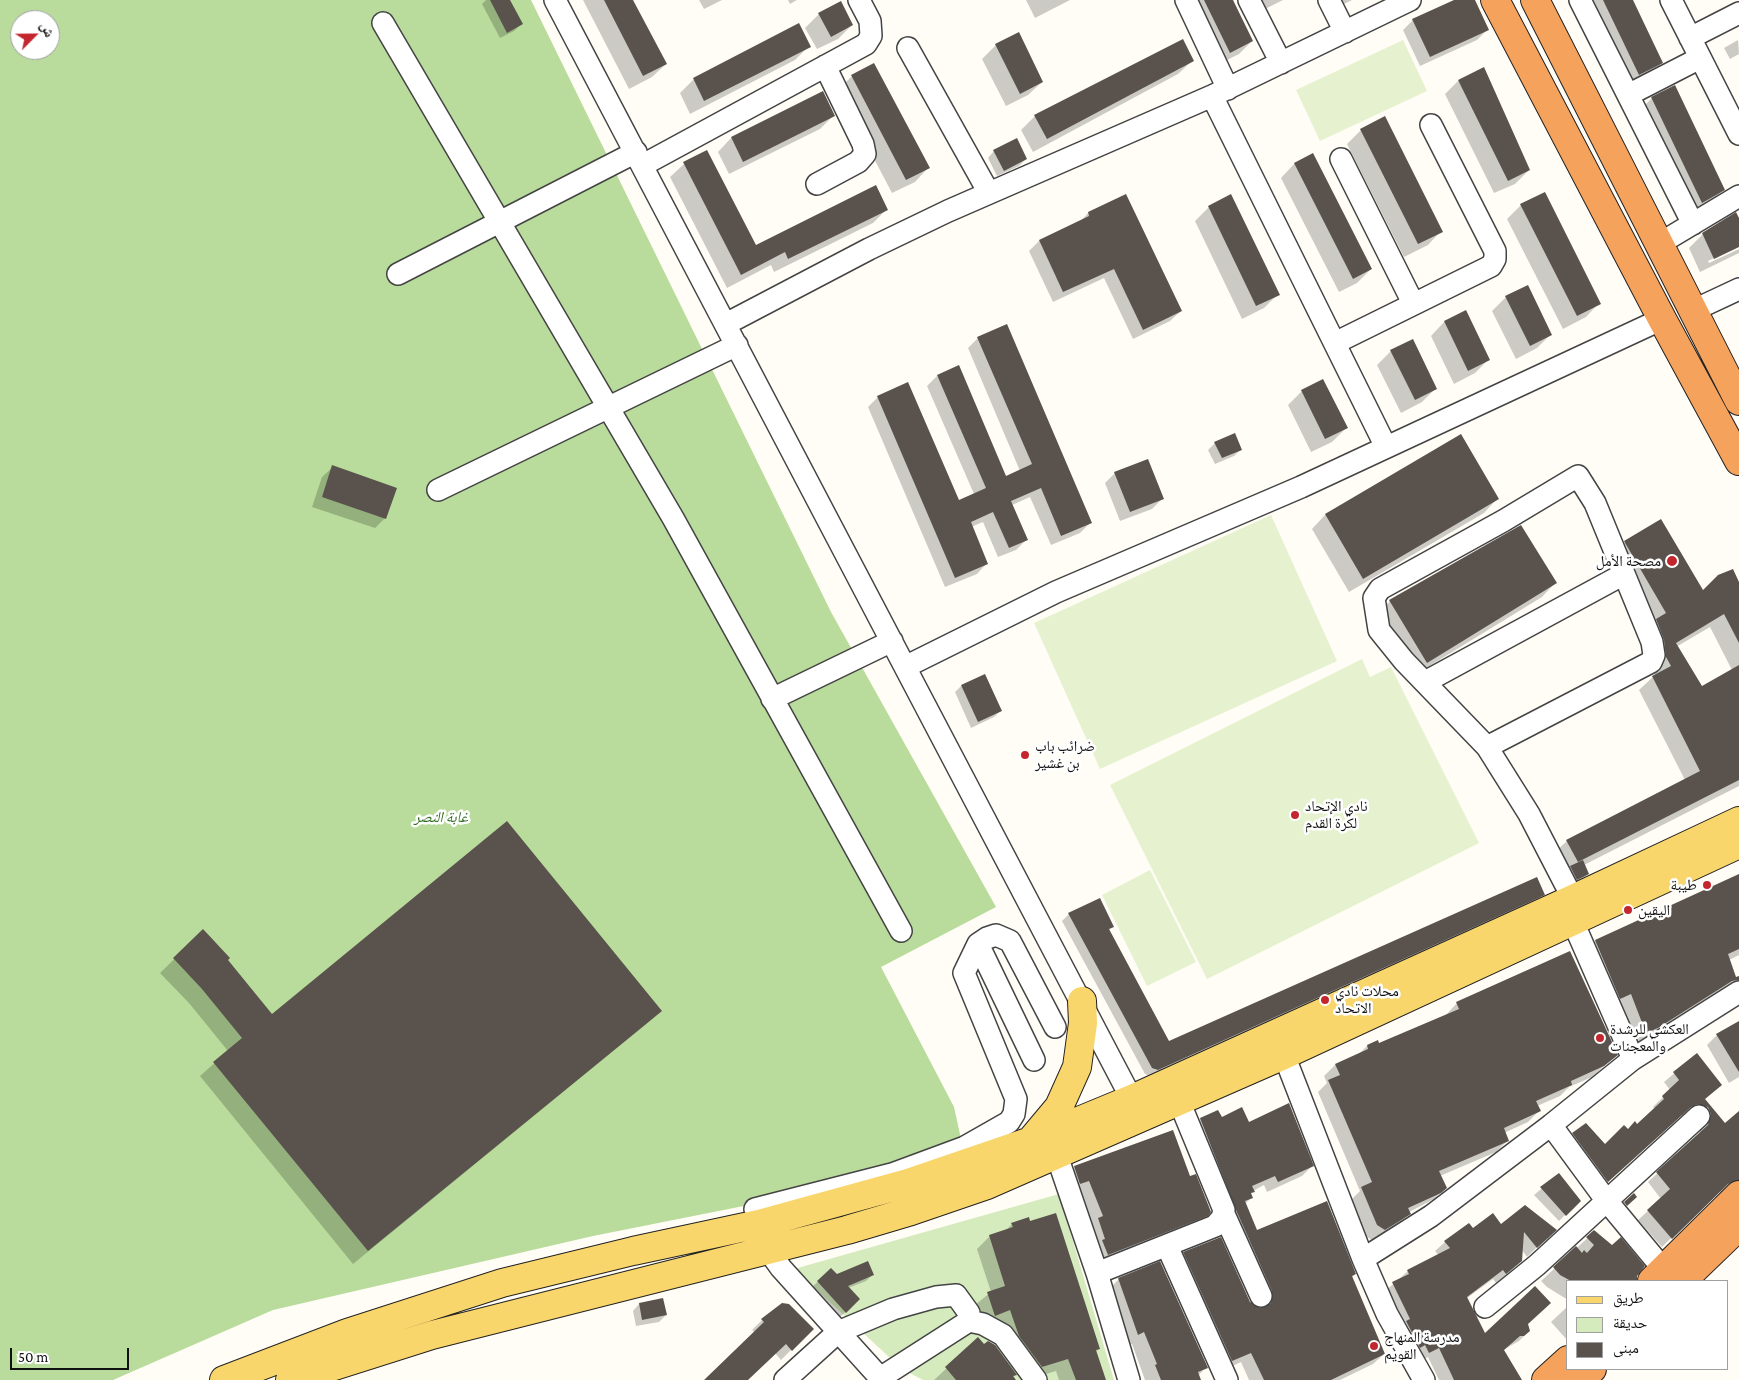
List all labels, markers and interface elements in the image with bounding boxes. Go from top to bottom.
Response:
north arrow [10,10,60,60]
text: ش [38,20,58,39]
place label: مصحة الأمل [1596,552,1661,570]
marker: مصحة الأمل [1665,554,1679,568]
place label: ضرائب باب بن غشير [1035,737,1095,772]
marker: ضرائب باب بن غشير [1019,749,1031,761]
place label: نادي الإتحاد لكرة القدم [1305,797,1368,832]
park label: غابة النصر [414,808,468,826]
marker: نادي الإتحاد لكرة القدم [1289,809,1301,821]
place label: طيبة [1671,876,1697,894]
marker: طيبة [1701,879,1713,891]
place label: اليقين [1638,901,1670,919]
marker: اليقين [1622,904,1634,916]
place label: محلات نادي الاتحاد [1335,982,1399,1017]
marker: محلات نادي الاتحاد [1319,994,1331,1006]
place label: العكشي للرشدة والمعجنات [1610,1020,1689,1055]
marker: العكشي للرشدة والمعجنات [1594,1032,1606,1044]
legend [1566,1280,1729,1370]
text: طريق [1613,1290,1644,1306]
text: حديقة [1613,1315,1647,1331]
place label: مدرسة المنهاج القويم [1384,1328,1460,1363]
scale bar [12,1338,131,1370]
marker: مدرسة المنهاج القويم [1368,1340,1380,1352]
text: مبنى [1613,1340,1639,1356]
text: 50 m [18,1349,48,1365]

